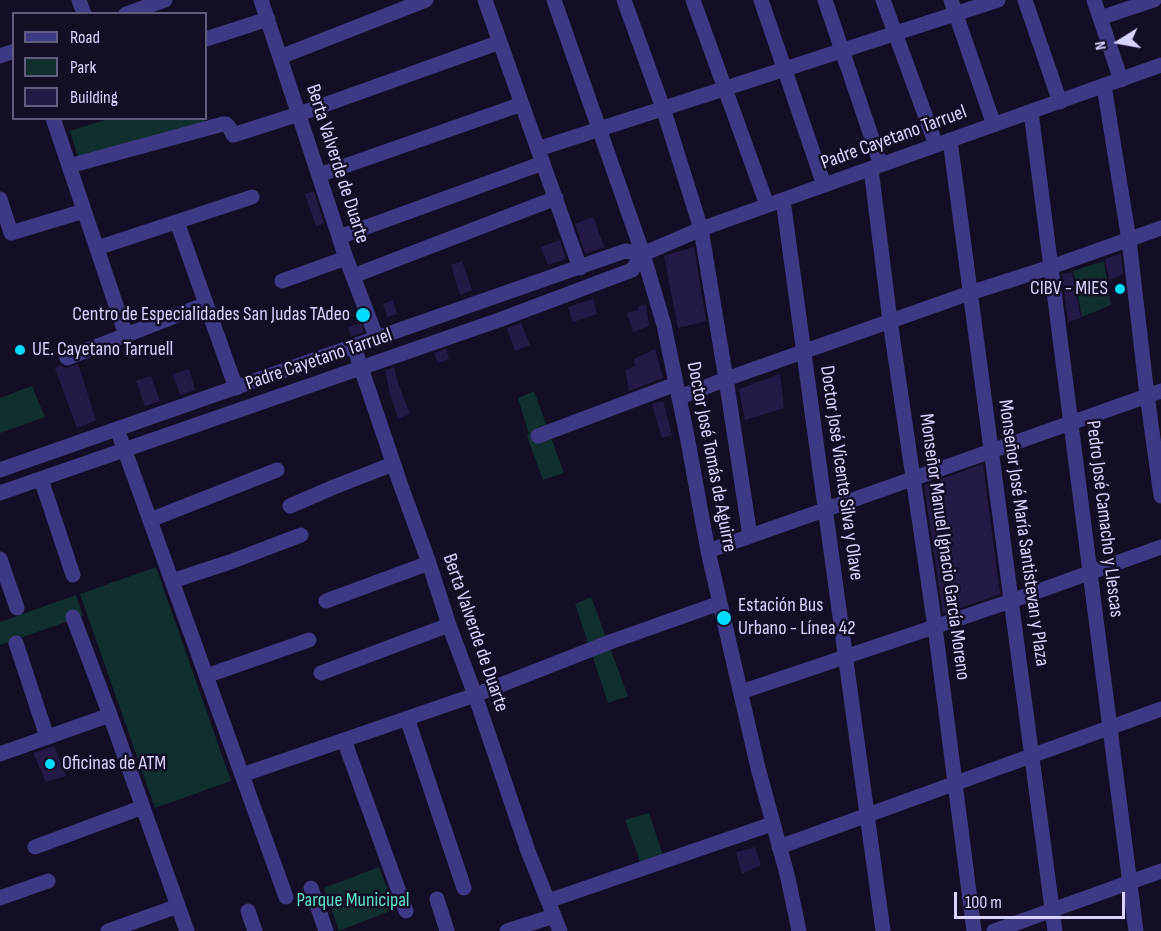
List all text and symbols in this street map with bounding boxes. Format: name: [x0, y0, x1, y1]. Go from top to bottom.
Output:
legend: [12, 12, 207, 120]
north arrow: [1089, 12, 1149, 72]
text: Road: [70, 27, 100, 48]
text: N: [1091, 40, 1111, 52]
text: Park: [70, 57, 96, 78]
street label: Berta Valverde de Duarte: [300, 82, 374, 246]
text: Building: [70, 87, 118, 108]
street label: Padre Cayetano Tarruel: [818, 101, 970, 175]
place label: CIBV - MIES: [1030, 277, 1108, 301]
marker: CIBV - MIES: [1113, 282, 1127, 296]
place label: Centro de Especialidades San Judas TAdeo: [72, 303, 350, 327]
marker: Centro de Especialidades San Judas TAdeo: [354, 306, 372, 324]
street label: Padre Cayetano Tarruel: [243, 324, 395, 396]
place label: UE. Cayetano Tarruell: [32, 338, 173, 362]
marker: UE. Cayetano Tarruell: [13, 343, 27, 357]
street label: Doctor José Tomás de Aguirre: [681, 360, 741, 554]
street label: Doctor José Vicente Silva y Olave: [814, 364, 868, 582]
street label: Monseñor José María Santistevan y Plaza: [992, 398, 1054, 668]
street label: Monseñor Manuel Ignacio García Moreno: [913, 412, 975, 682]
street label: Pedro José Camacho y Llescas: [1080, 419, 1128, 619]
street label: Berta Valverde de Duarte: [437, 551, 513, 715]
place label: Estación Bus Urbano - Línea 42: [738, 594, 855, 641]
marker: Estación Bus Urbano - Línea 42: [715, 609, 733, 627]
place label: Oficinas de ATM: [62, 752, 166, 776]
marker: Oficinas de ATM: [43, 757, 57, 771]
scale bar: [957, 880, 1128, 918]
park label: Parque Municipal: [296, 889, 410, 913]
text: 100 m: [965, 892, 1002, 913]

